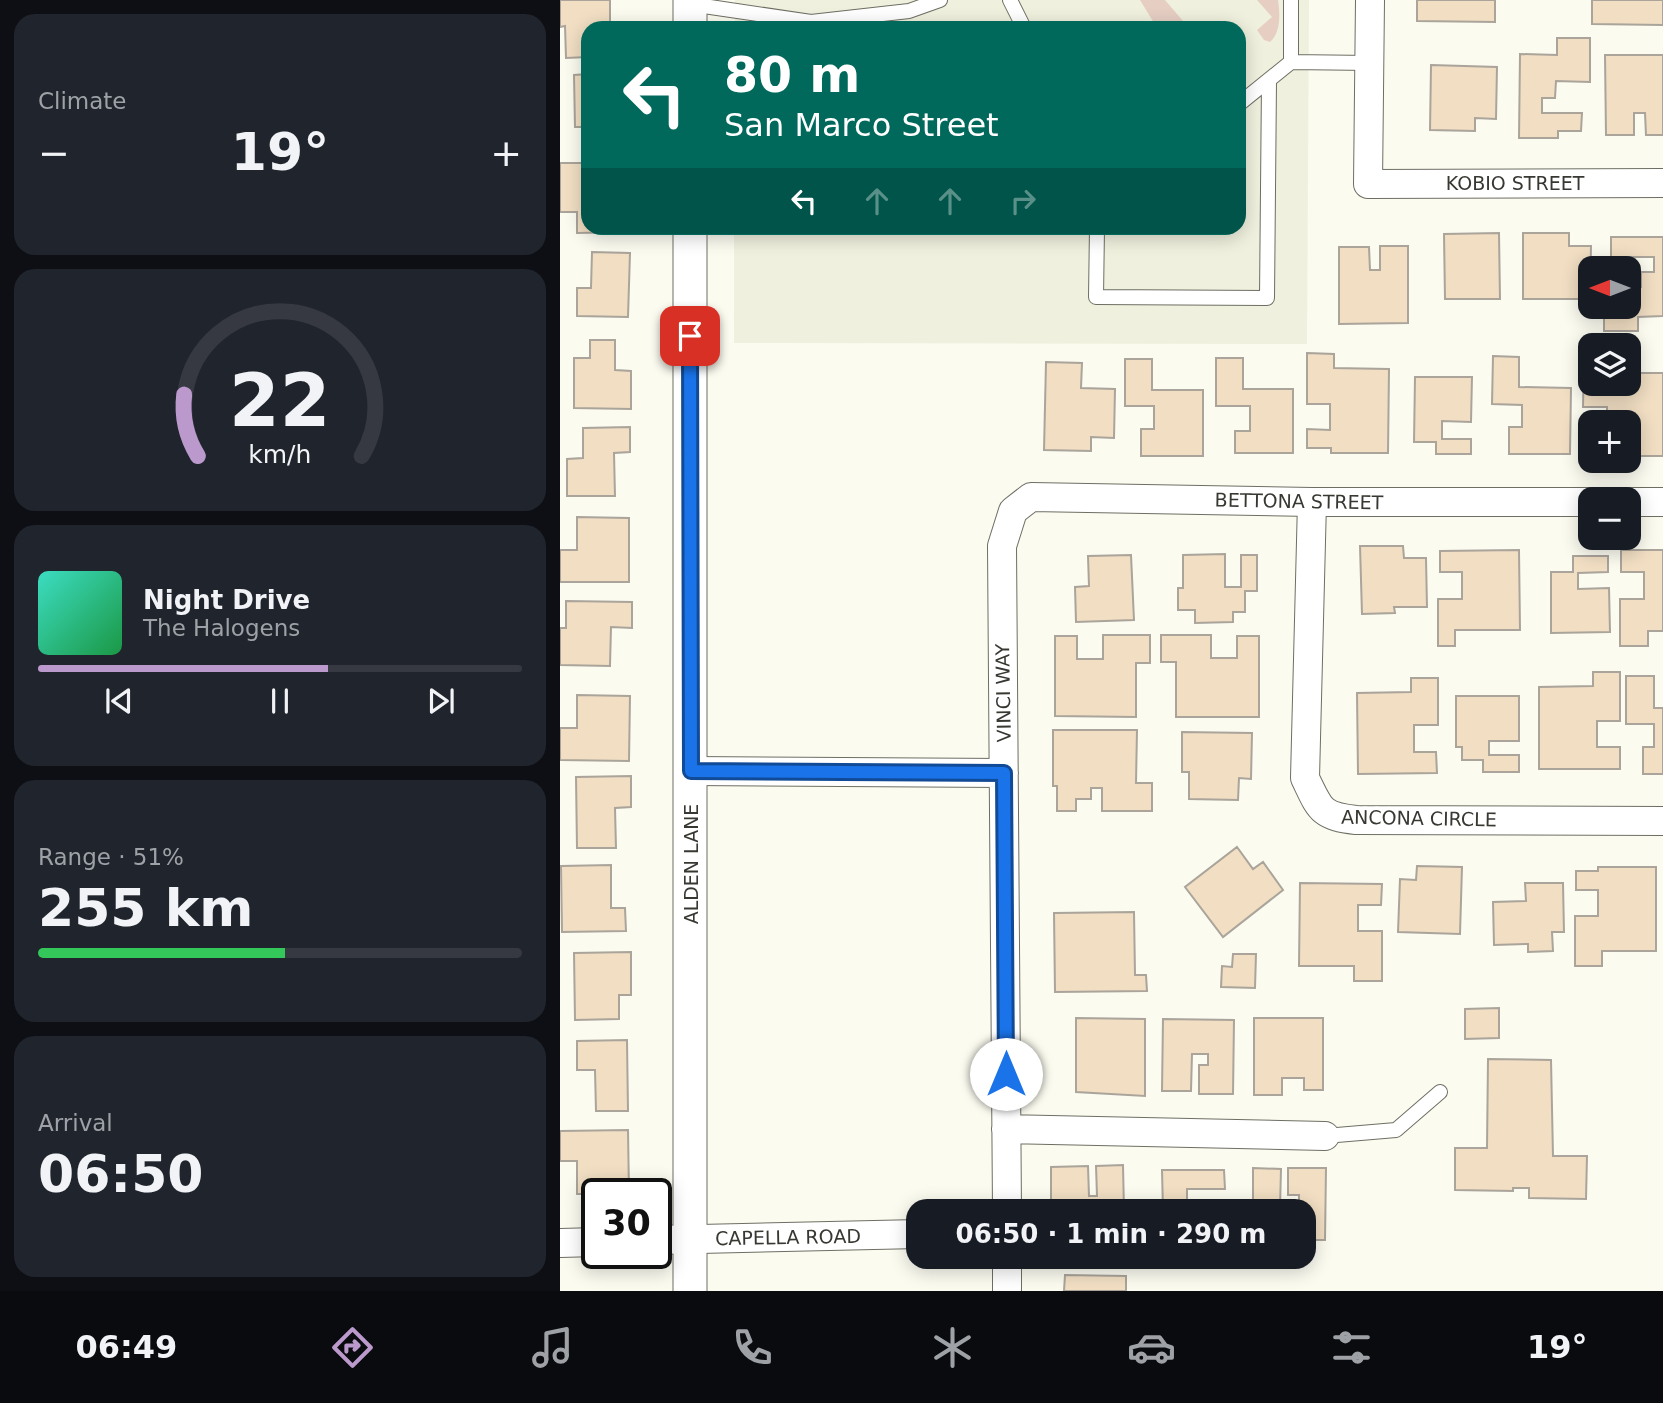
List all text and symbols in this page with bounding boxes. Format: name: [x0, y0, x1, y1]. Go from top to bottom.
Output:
text: 80 m: [724, 47, 860, 104]
icon: left: [609, 49, 700, 140]
text: Climate: [38, 88, 127, 114]
text: San Marco Street: [724, 106, 999, 144]
text: 19°: [231, 122, 329, 182]
text: −: [38, 131, 70, 175]
text: +: [490, 131, 522, 175]
street label: KOBIO STREET: [1446, 172, 1585, 194]
icon: left: [785, 182, 823, 220]
icon: ahead: [858, 182, 896, 220]
icon: ahead: [931, 182, 969, 220]
icon: right: [1004, 182, 1042, 220]
north arrow: [1578, 256, 1642, 318]
map controls: [1578, 256, 1641, 550]
pin: [660, 306, 720, 366]
icon: arrive: [671, 317, 709, 355]
button: layers: [1578, 333, 1641, 396]
text: 22: [229, 359, 331, 444]
button: +: [1578, 410, 1641, 473]
text: km/h: [248, 440, 312, 469]
button: −: [1578, 487, 1641, 550]
street label: BETTONA STREET: [1215, 489, 1384, 513]
text: Night Drive: [143, 585, 310, 615]
text: The Halogens: [143, 615, 300, 641]
street label: VINCI WAY: [991, 643, 1015, 742]
icon: previous: [100, 682, 138, 720]
icon: pause: [261, 682, 299, 720]
icon: next: [422, 682, 460, 720]
street label: ALDEN LANE: [680, 804, 702, 924]
street label: ANCONA CIRCLE: [1341, 806, 1497, 830]
text: Range · 51%: [38, 844, 184, 870]
text: 255 km: [38, 878, 253, 938]
position arrow: [969, 1037, 1043, 1111]
text: Arrival: [38, 1110, 113, 1136]
text: 06:50: [38, 1144, 204, 1204]
speed limit sign: 30: [581, 1178, 672, 1269]
text: 06:50 · 1 min · 290 m: [956, 1219, 1266, 1249]
street label: CAPELLA ROAD: [715, 1225, 861, 1249]
icon: directions: [328, 1323, 377, 1372]
icon: music: [528, 1323, 577, 1372]
icon: phone: [728, 1323, 777, 1372]
icon: climate: [928, 1323, 977, 1372]
icon: car: [1127, 1323, 1176, 1372]
icon: filters: [1327, 1323, 1376, 1372]
text: 06:49: [75, 1328, 177, 1366]
text: 19°: [1527, 1328, 1587, 1366]

